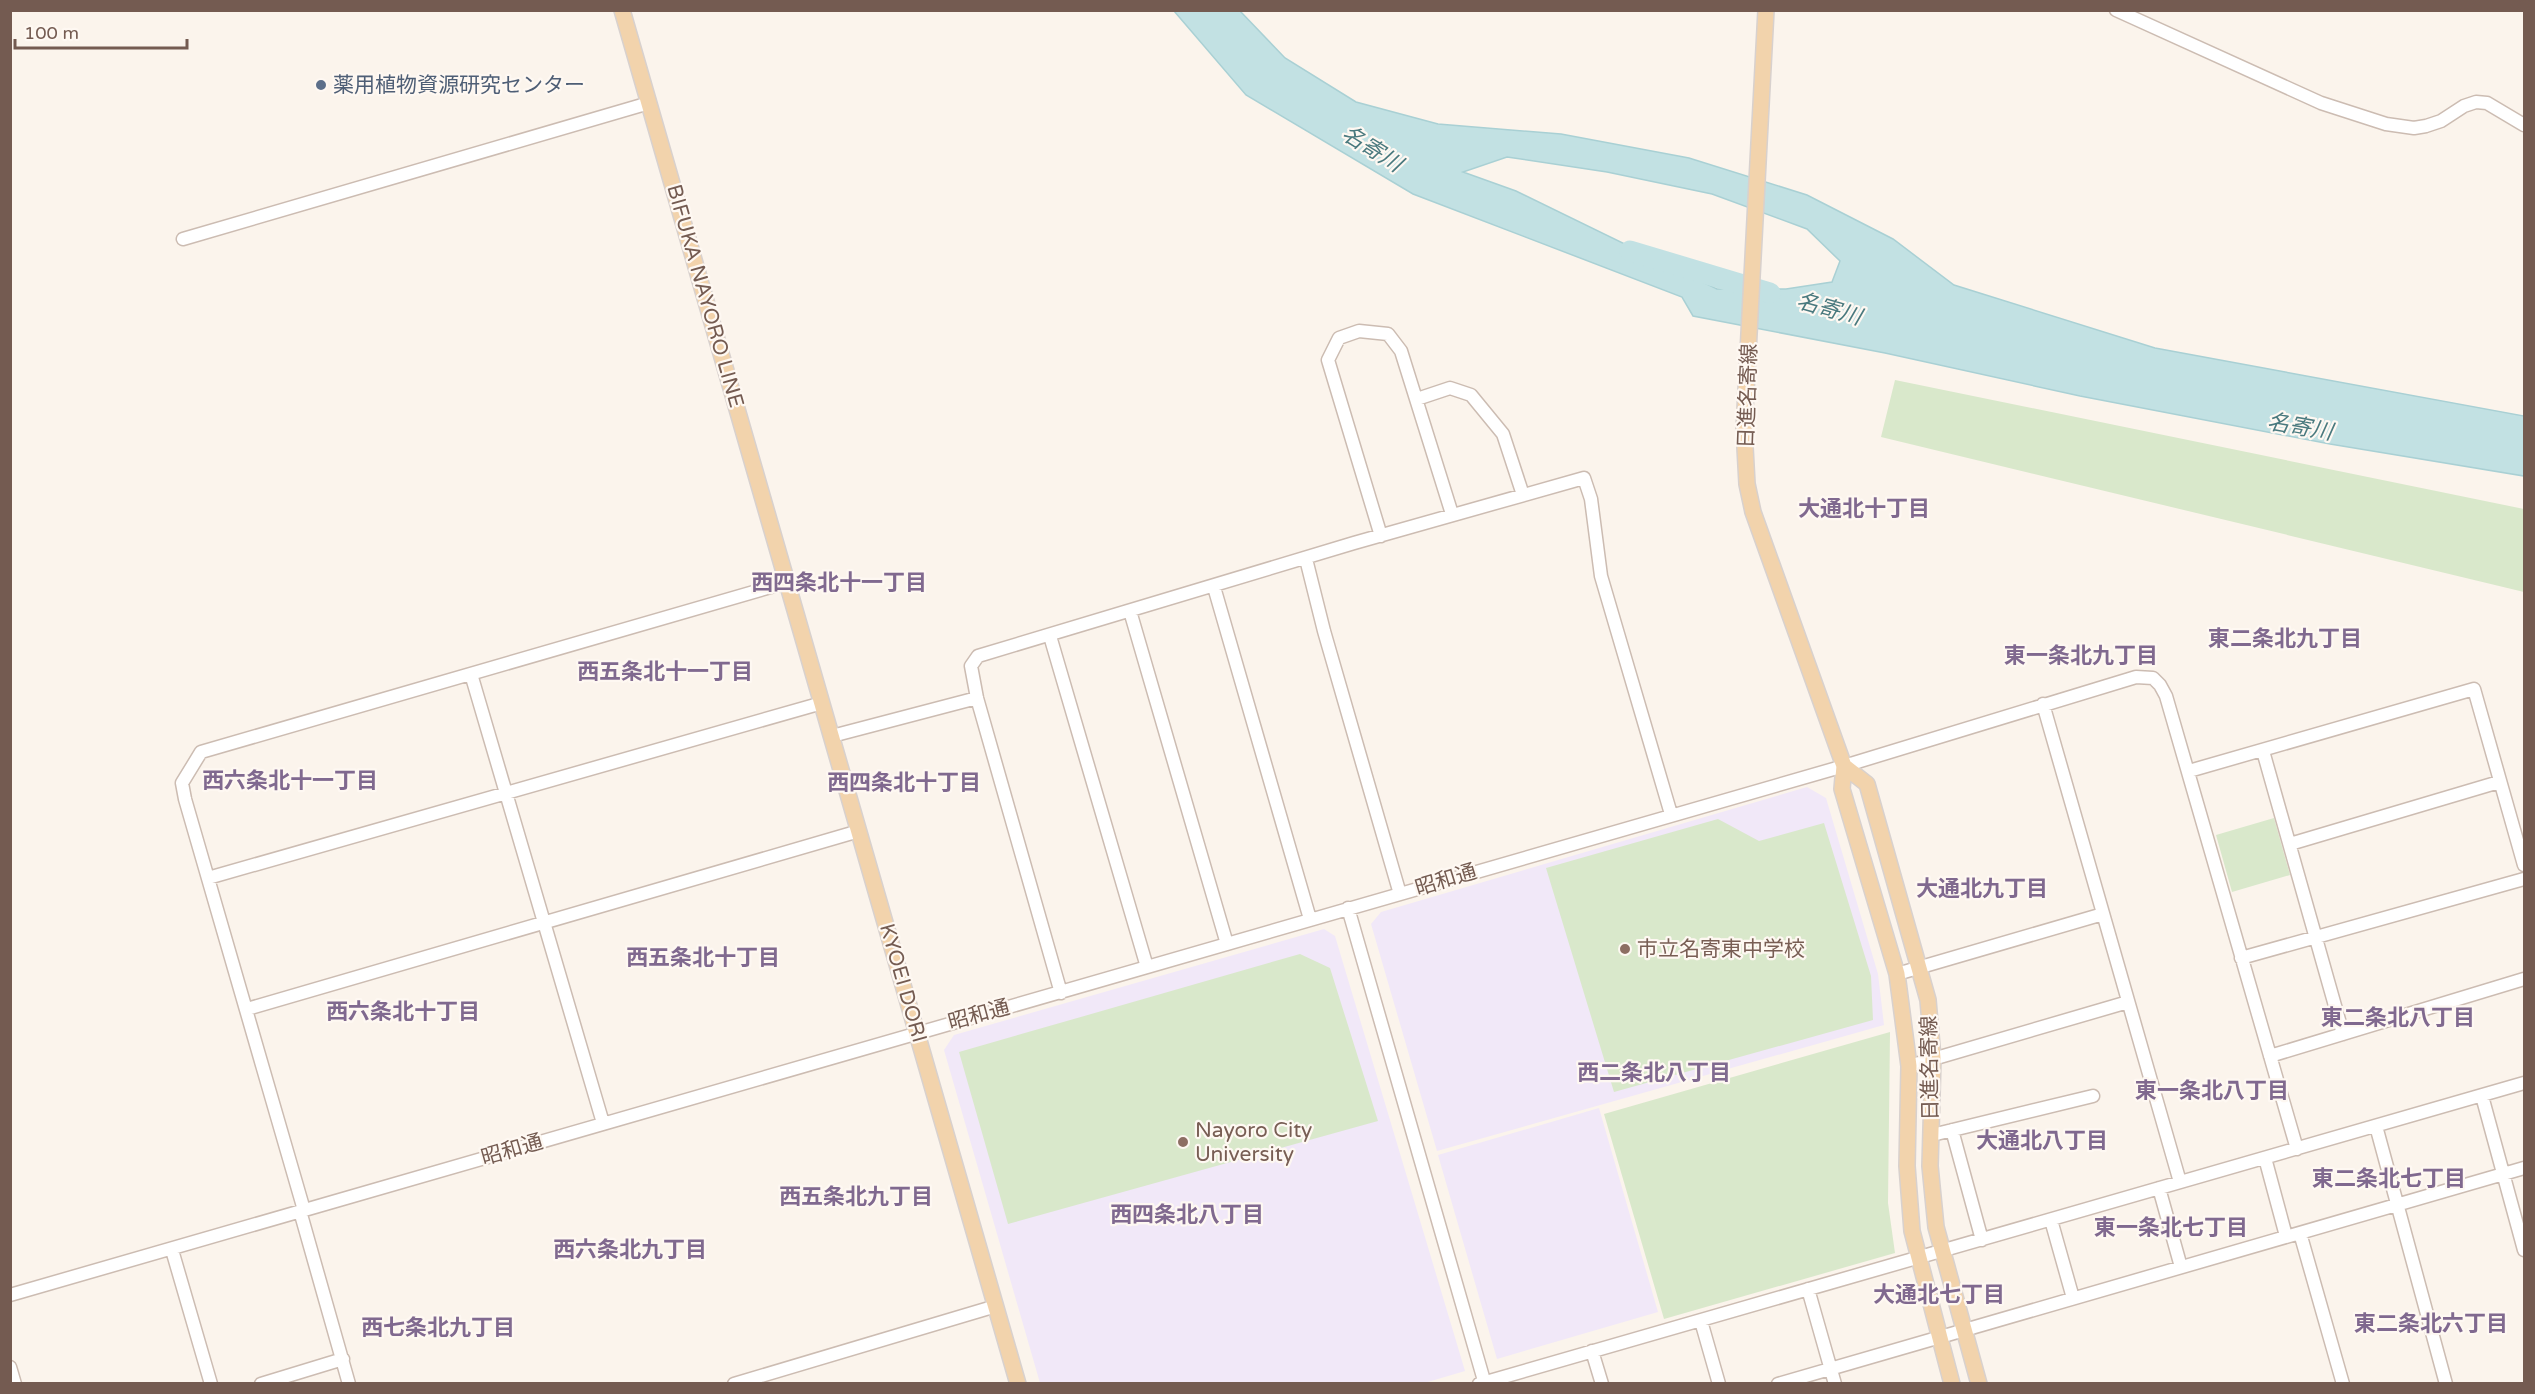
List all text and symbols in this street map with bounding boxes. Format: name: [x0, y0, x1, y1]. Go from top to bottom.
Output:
scale bar: [15, 12, 188, 50]
text: 100 m: [24, 22, 79, 44]
place label: 薬用植物資源研究センター: [333, 73, 585, 98]
marker: 薬用植物資源研究センター: [314, 78, 328, 92]
water label: 名寄川: [1337, 120, 1409, 179]
street label: BIFUKA NAYORO LINE: [661, 182, 749, 410]
water label: 名寄川: [1794, 287, 1866, 331]
street label: 日進名寄線: [1734, 343, 1762, 449]
water label: 名寄川: [2265, 408, 2337, 446]
district label: 大通北十丁目: [1798, 496, 1930, 522]
district label: 西四条北十一丁目: [751, 570, 927, 596]
district label: 東二条北九丁目: [2208, 626, 2362, 652]
district label: 東一条北九丁目: [2004, 643, 2158, 669]
district label: 西五条北十一丁目: [577, 659, 753, 685]
district label: 西六条北十一丁目: [202, 768, 378, 794]
district label: 西四条北十丁目: [827, 770, 981, 796]
street label: 昭和通: [1412, 859, 1480, 901]
district label: 大通北九丁目: [1916, 876, 2048, 902]
street label: KYOEI DORI: [874, 921, 932, 1045]
place label: 市立名寄東中学校: [1637, 937, 1805, 962]
marker: 市立名寄東中学校: [1618, 942, 1632, 956]
district label: 西五条北十丁目: [626, 945, 780, 971]
street label: 昭和通: [945, 995, 1013, 1035]
district label: 西六条北十丁目: [326, 999, 480, 1025]
district label: 東二条北八丁目: [2321, 1005, 2475, 1031]
street label: 日進名寄線: [1917, 1015, 1943, 1121]
district label: 西二条北八丁目: [1577, 1060, 1731, 1086]
district label: 東一条北八丁目: [2135, 1078, 2289, 1104]
place label: Nayoro City University: [1195, 1118, 1312, 1167]
district label: 大通北八丁目: [1976, 1128, 2108, 1154]
street label: 昭和通: [478, 1129, 546, 1171]
marker: Nayoro City University: [1176, 1135, 1190, 1149]
district label: 東二条北七丁目: [2312, 1166, 2466, 1192]
district label: 西五条北九丁目: [779, 1184, 933, 1210]
district label: 西四条北八丁目: [1110, 1202, 1264, 1228]
district label: 東一条北七丁目: [2094, 1215, 2248, 1241]
district label: 西六条北九丁目: [553, 1237, 707, 1263]
district label: 大通北七丁目: [1873, 1282, 2005, 1308]
district label: 東二条北六丁目: [2354, 1311, 2508, 1337]
district label: 西七条北九丁目: [361, 1315, 515, 1341]

